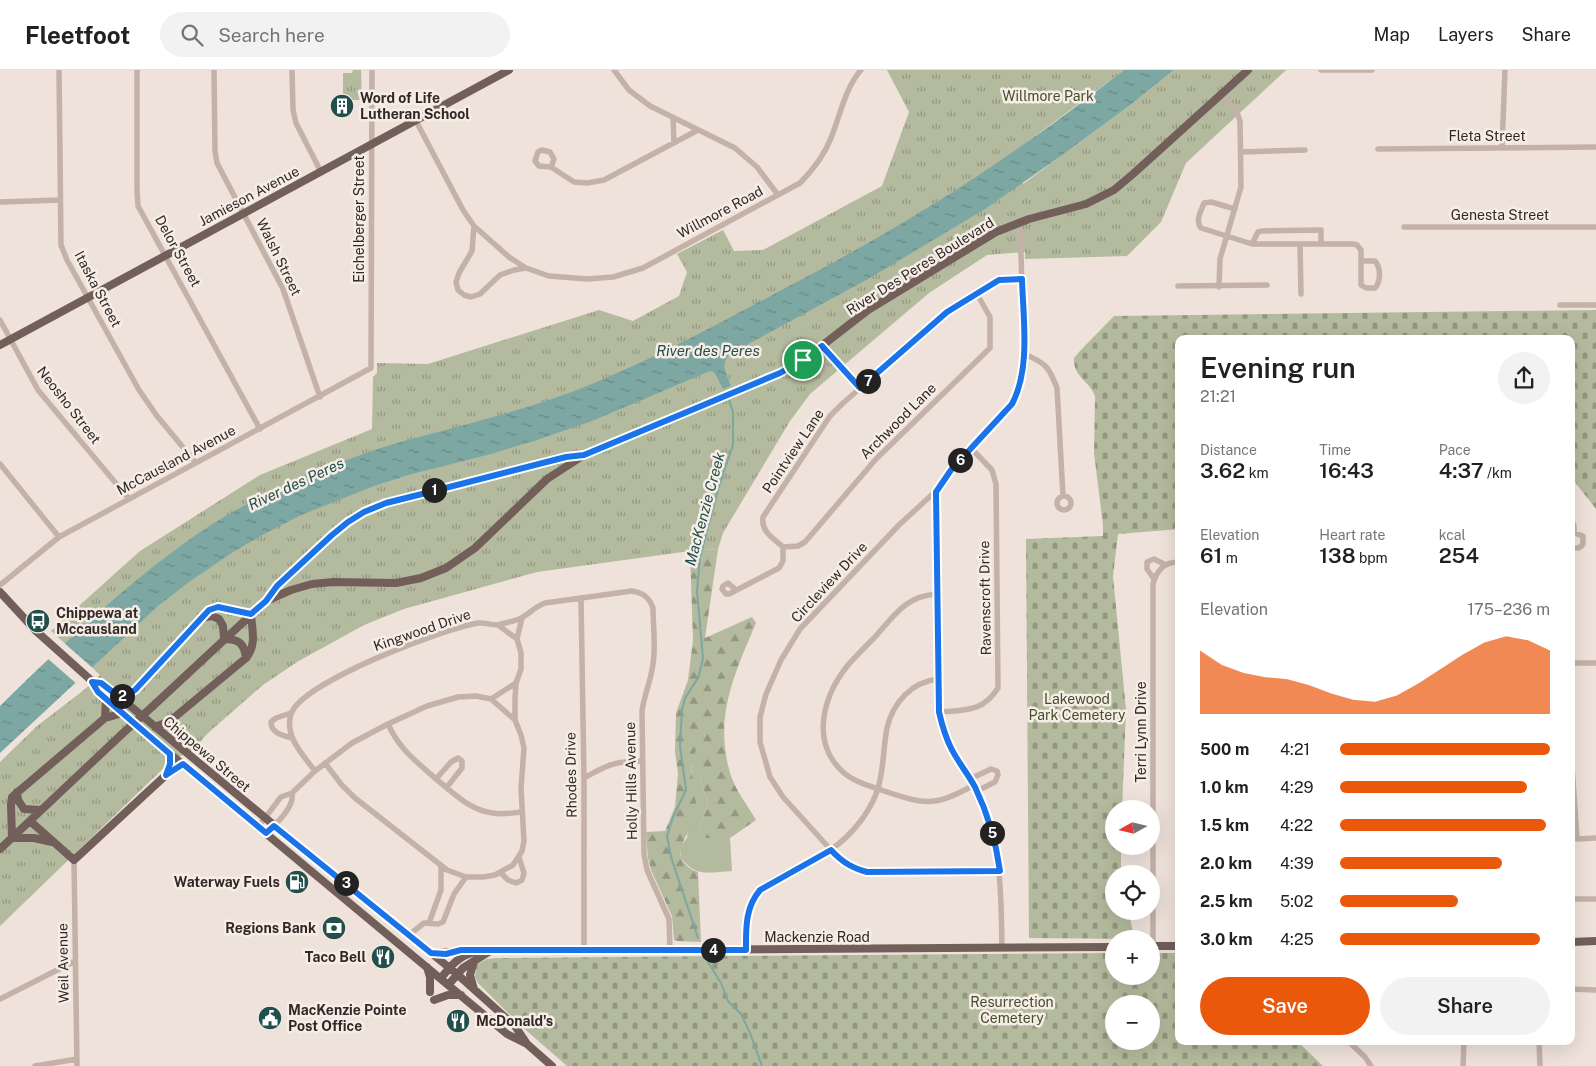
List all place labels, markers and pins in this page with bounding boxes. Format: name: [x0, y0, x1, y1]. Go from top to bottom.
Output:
place label: Word of Life Lutheran School: [360, 90, 470, 122]
building icon: Word of Life Lutheran School: [329, 93, 355, 119]
pin: [782, 339, 824, 381]
pin: 7: [856, 368, 880, 394]
pin: 6: [948, 448, 972, 472]
pin: 1: [422, 478, 446, 502]
place label: Chippewa at Mccausland: [56, 605, 139, 637]
bus stop icon: Chippewa at Mccausland: [25, 608, 51, 634]
pin: 2: [110, 684, 134, 708]
pin: 5: [980, 820, 1004, 846]
fuel station icon: Waterway Fuels: [284, 869, 310, 895]
pin: 3: [334, 870, 358, 896]
place label: Waterway Fuels: [174, 874, 280, 890]
bank icon: Regions Bank: [321, 915, 347, 941]
place label: Regions Bank: [225, 920, 316, 936]
pin: 4: [700, 938, 726, 962]
restaurant icon: Taco Bell: [370, 944, 396, 970]
place label: Taco Bell: [305, 949, 366, 965]
place label: MacKenzie Pointe Post Office: [288, 1002, 406, 1034]
public building icon: MacKenzie Pointe Post Office: [257, 1005, 283, 1031]
restaurant icon: McDonald's: [445, 1008, 471, 1034]
place label: McDonald's: [476, 1013, 553, 1029]

